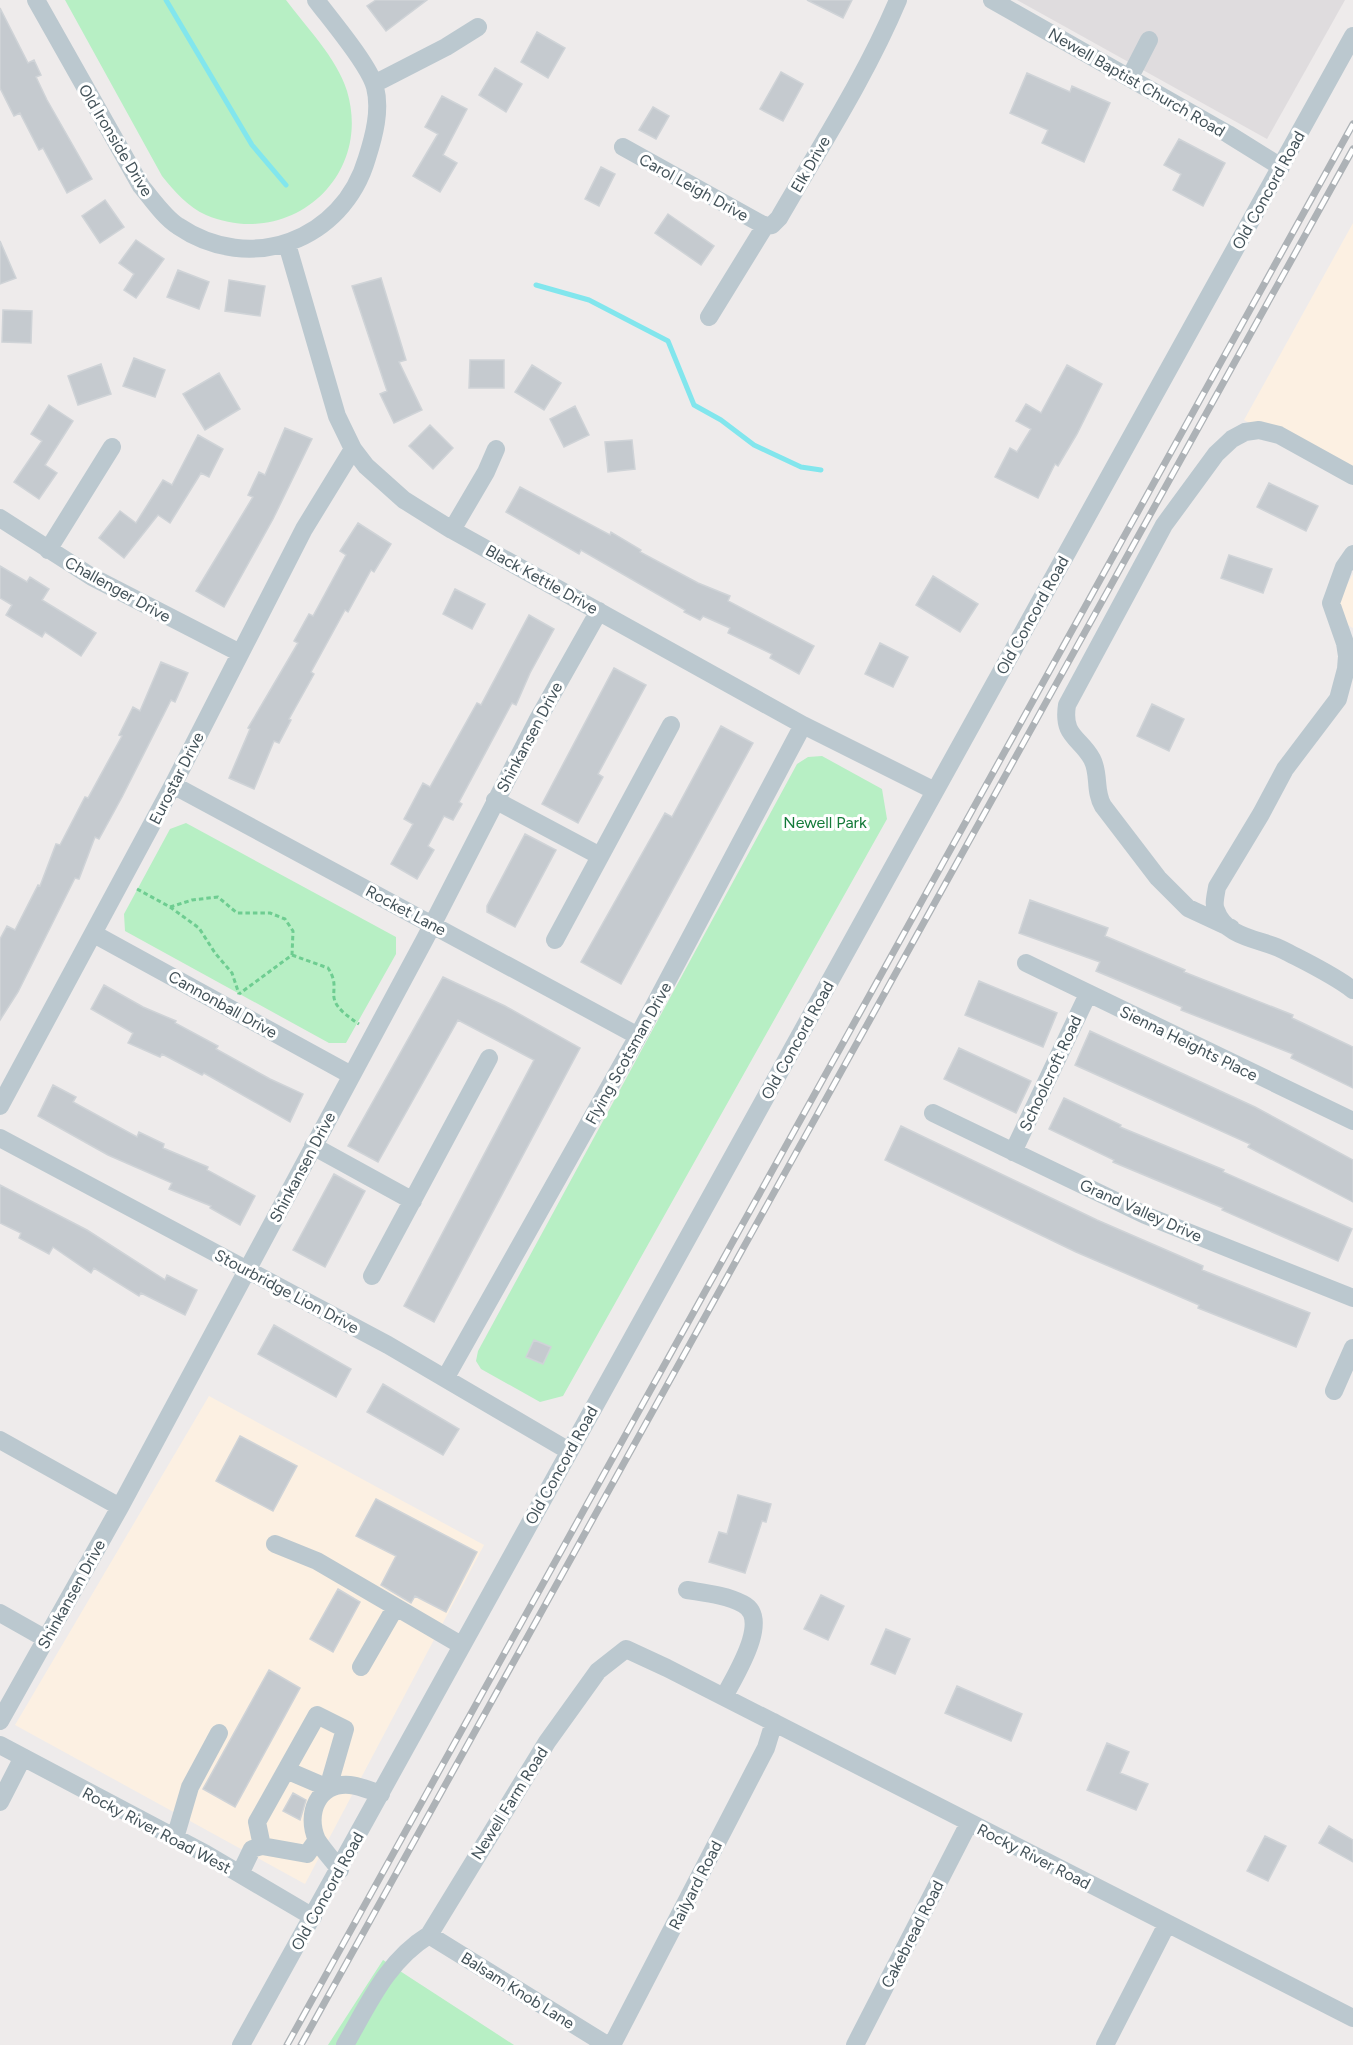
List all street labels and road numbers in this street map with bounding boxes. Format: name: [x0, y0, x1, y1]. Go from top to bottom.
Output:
street label: Newell Baptist Church Road: [1045, 24, 1228, 141]
street label: Old Ironside Drive: [75, 81, 157, 200]
street label: Old Concord Road: [1228, 128, 1309, 253]
street label: Elk Drive: [787, 133, 834, 196]
street label: Carol Leigh Drive: [636, 150, 752, 225]
street label: Black Kettle Drive: [482, 541, 601, 618]
street label: Challenger Drive: [62, 553, 174, 626]
street label: Old Concord Road: [992, 553, 1073, 678]
street label: Shinkansen Drive: [492, 679, 567, 796]
street label: Eurostar Drive: [145, 729, 208, 828]
street label: Rocket Lane: [362, 881, 449, 940]
street label: Cannonball Drive: [165, 967, 281, 1042]
street label: Old Concord Road: [757, 978, 838, 1103]
street label: Flying Scotsman Drive: [581, 979, 676, 1128]
street label: Sienna Heights Place: [1117, 1002, 1261, 1085]
street label: Schoolcroft Road: [1015, 1012, 1086, 1134]
street label: Shinkansen Drive: [265, 1109, 340, 1226]
street label: Grand Valley Drive: [1077, 1175, 1205, 1246]
street label: Stourbridge Lion Drive: [211, 1245, 362, 1338]
street label: Old Concord Road: [521, 1403, 602, 1528]
street label: Shinkansen Drive: [34, 1536, 109, 1652]
street label: Newell Farm Road: [467, 1743, 552, 1863]
street label: Rocky River Road West: [79, 1783, 234, 1878]
street label: Rocky River Road: [974, 1820, 1094, 1893]
street label: Old Concord Road: [287, 1829, 368, 1954]
street label: Railyard Road: [665, 1838, 726, 1933]
street label: Cakebread Road: [877, 1877, 948, 1991]
street label: Balsam Knob Lane: [458, 1948, 578, 2033]

